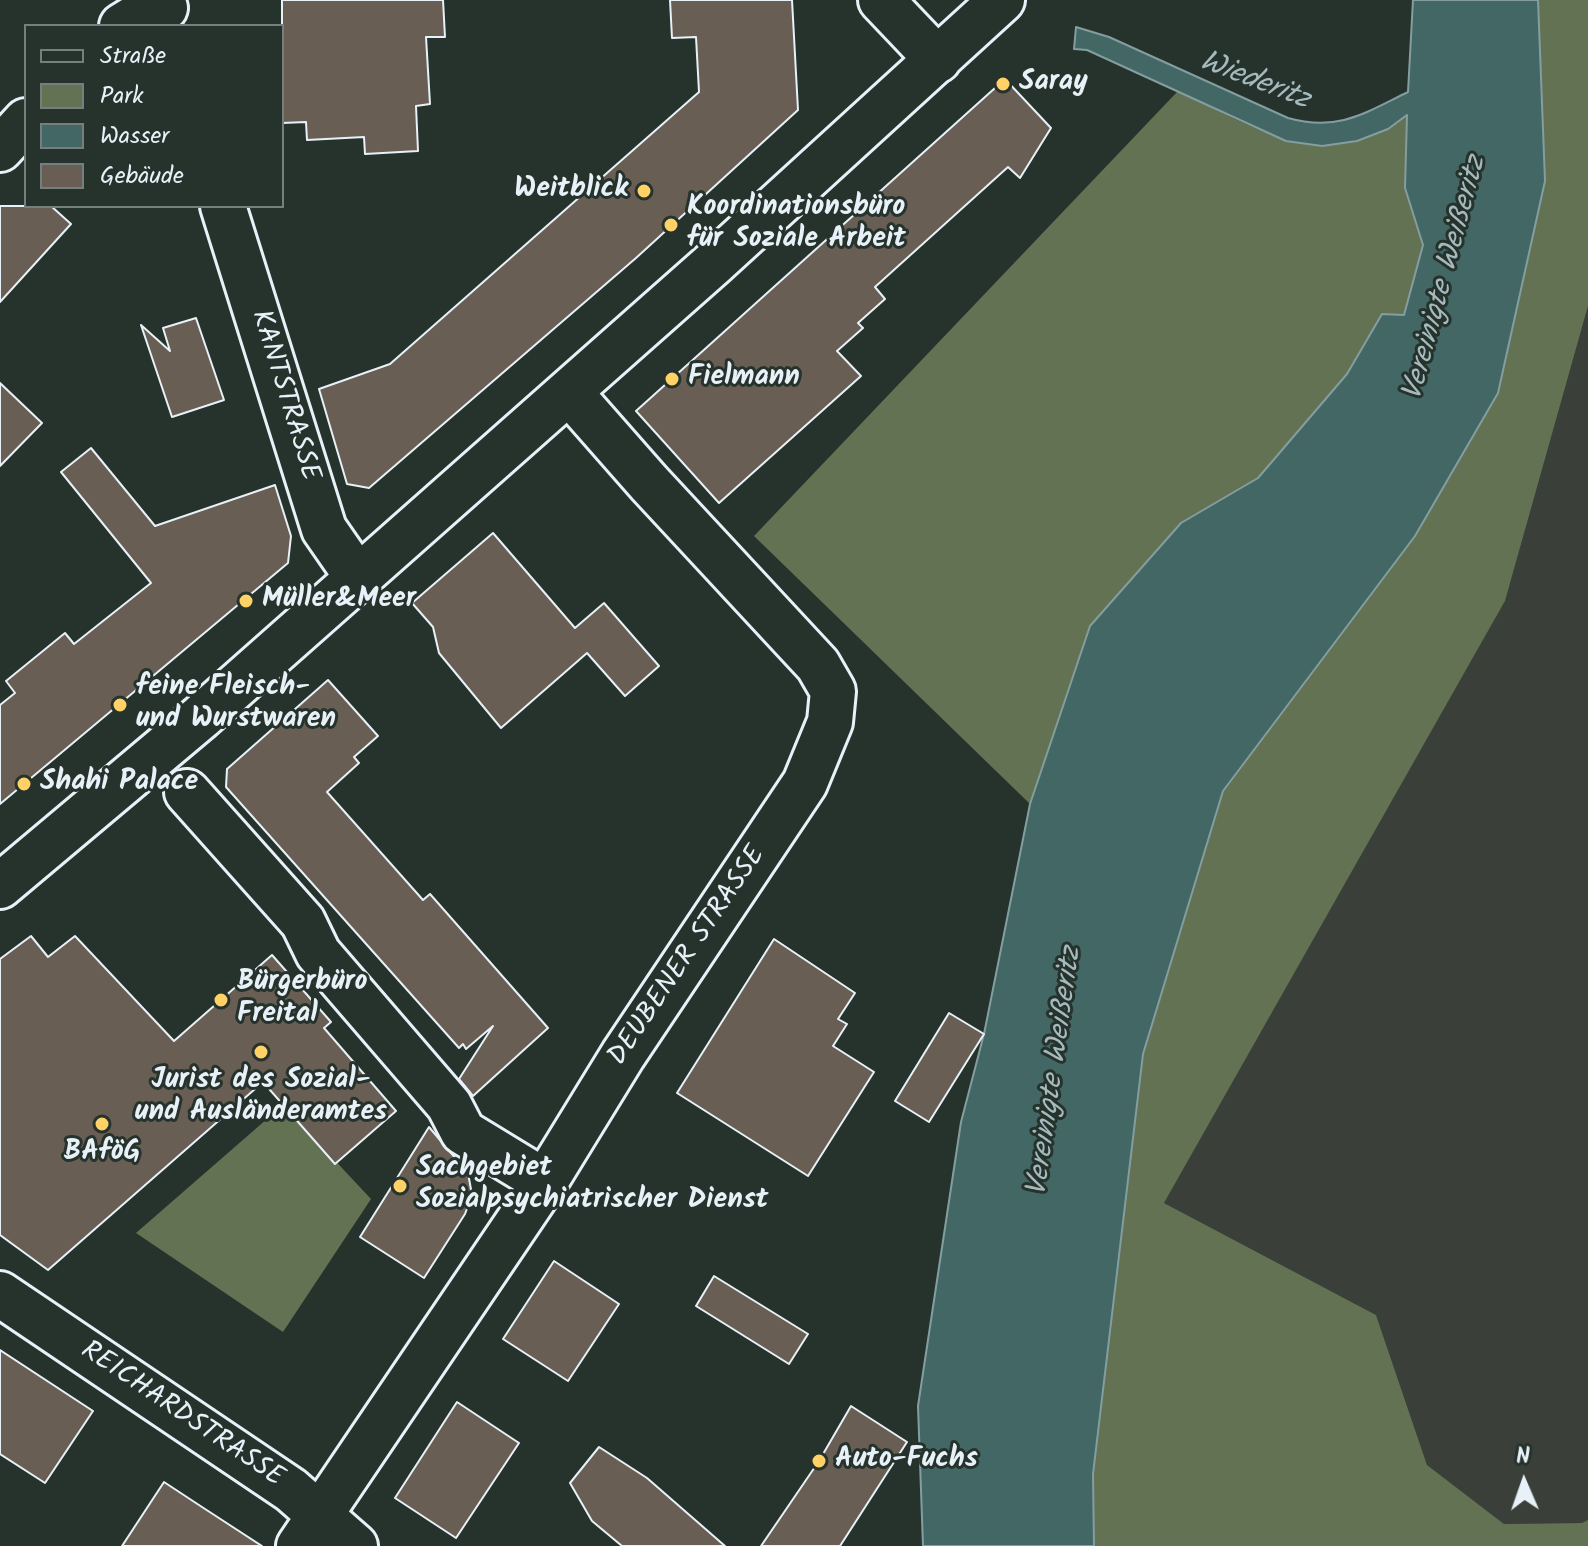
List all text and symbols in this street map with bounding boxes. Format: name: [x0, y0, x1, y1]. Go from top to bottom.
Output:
legend: [24, 24, 284, 208]
text: Straße: [100, 37, 166, 76]
water label: Wiederitz: [1194, 46, 1314, 120]
place label: Saray: [1019, 67, 1088, 101]
marker: Saray: [994, 75, 1012, 93]
text: Park: [100, 77, 144, 116]
text: Wasser: [100, 117, 169, 156]
water label: Vereinigte Weißeritz: [1397, 153, 1497, 405]
text: Gebäude: [100, 157, 184, 196]
place label: Weitblick: [514, 174, 628, 208]
marker: Weitblick: [635, 182, 653, 200]
place label: Koordinationsbüro für Soziale Arbeit: [687, 192, 906, 258]
marker: Koordinationsbüro für Soziale Arbeit: [662, 216, 680, 234]
street label: KANTSTRASSE: [241, 307, 325, 485]
place label: Fielmann: [688, 362, 800, 396]
marker: Fielmann: [663, 370, 681, 388]
place label: Müller&Meer: [262, 584, 416, 618]
marker: Müller&Meer: [237, 592, 255, 610]
place label: feine Fleisch- und Wurstwaren: [136, 672, 336, 738]
marker: feine Fleisch- und Wurstwaren: [111, 696, 129, 714]
place label: Shahi Palace: [40, 767, 198, 801]
marker: Shahi Palace: [15, 775, 33, 793]
street label: DEUBENER STRASSE: [603, 841, 775, 1073]
water label: Vereinigte Weißeritz: [1022, 945, 1092, 1199]
place label: Bürgerbüro Freital: [237, 967, 367, 1033]
marker: Bürgerbüro Freital: [212, 991, 230, 1009]
marker: Jurist des Sozial- und Ausländeramtes: [252, 1043, 270, 1061]
place label: Jurist des Sozial- und Ausländeramtes: [135, 1065, 387, 1131]
marker: BAföG: [93, 1115, 111, 1133]
place label: BAföG: [64, 1137, 140, 1171]
place label: Sachgebiet Sozialpsychiatrischer Dienst: [416, 1153, 768, 1219]
marker: Sachgebiet Sozialpsychiatrischer Dienst: [391, 1177, 409, 1195]
street label: REICHARDSTRASSE: [73, 1336, 289, 1496]
text: N: [1516, 1440, 1531, 1475]
north arrow: [1484, 1442, 1564, 1522]
place label: Auto-Fuchs: [835, 1444, 978, 1478]
marker: Auto-Fuchs: [810, 1452, 828, 1470]

